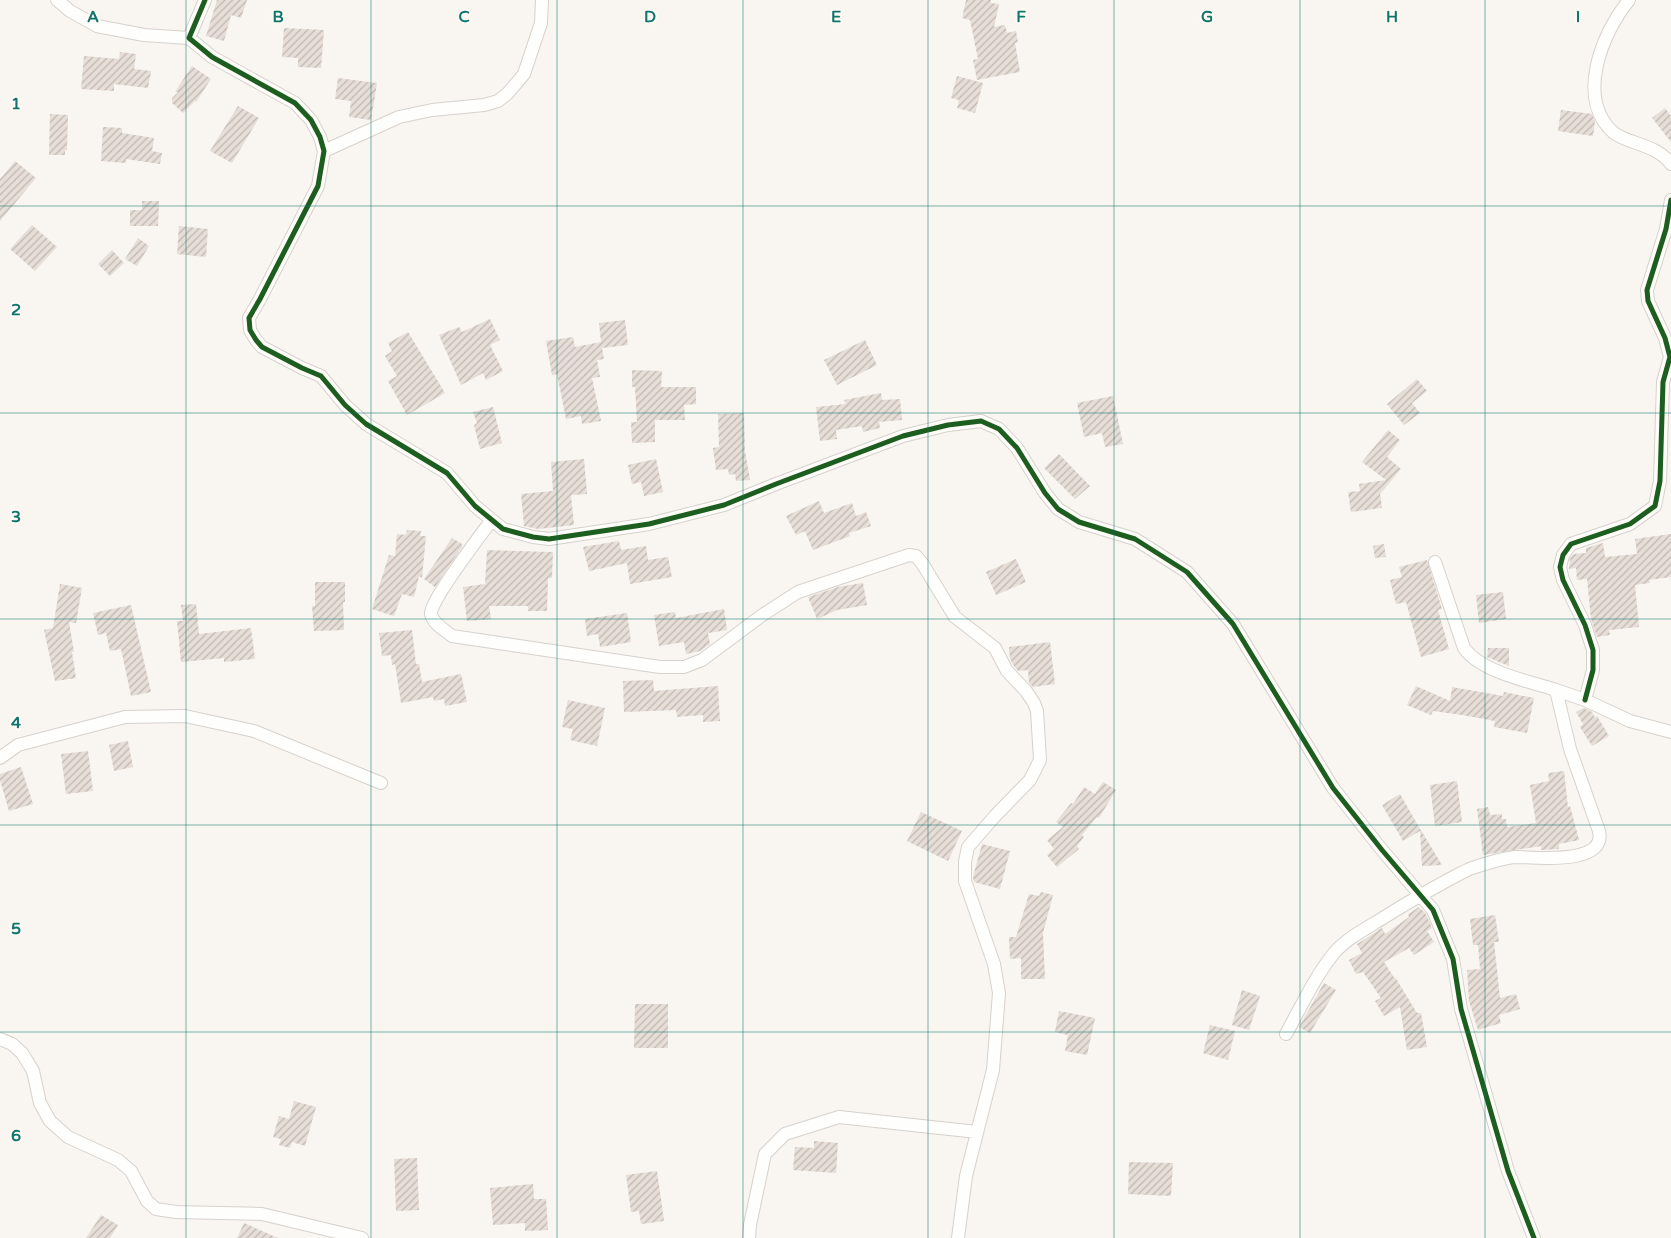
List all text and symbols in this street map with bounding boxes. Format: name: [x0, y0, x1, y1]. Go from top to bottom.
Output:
text: A: [87, 7, 99, 27]
text: B: [272, 7, 284, 27]
text: C: [458, 7, 470, 27]
text: D: [644, 7, 656, 27]
text: E: [831, 7, 841, 27]
text: F: [1016, 7, 1026, 27]
text: G: [1201, 7, 1213, 27]
text: H: [1386, 7, 1398, 27]
text: I: [1576, 7, 1580, 27]
text: 1: [11, 94, 21, 114]
text: 2: [11, 300, 21, 320]
text: 3: [11, 507, 21, 527]
text: 4: [11, 713, 21, 733]
text: 5: [11, 919, 21, 939]
text: 6: [11, 1126, 21, 1146]

